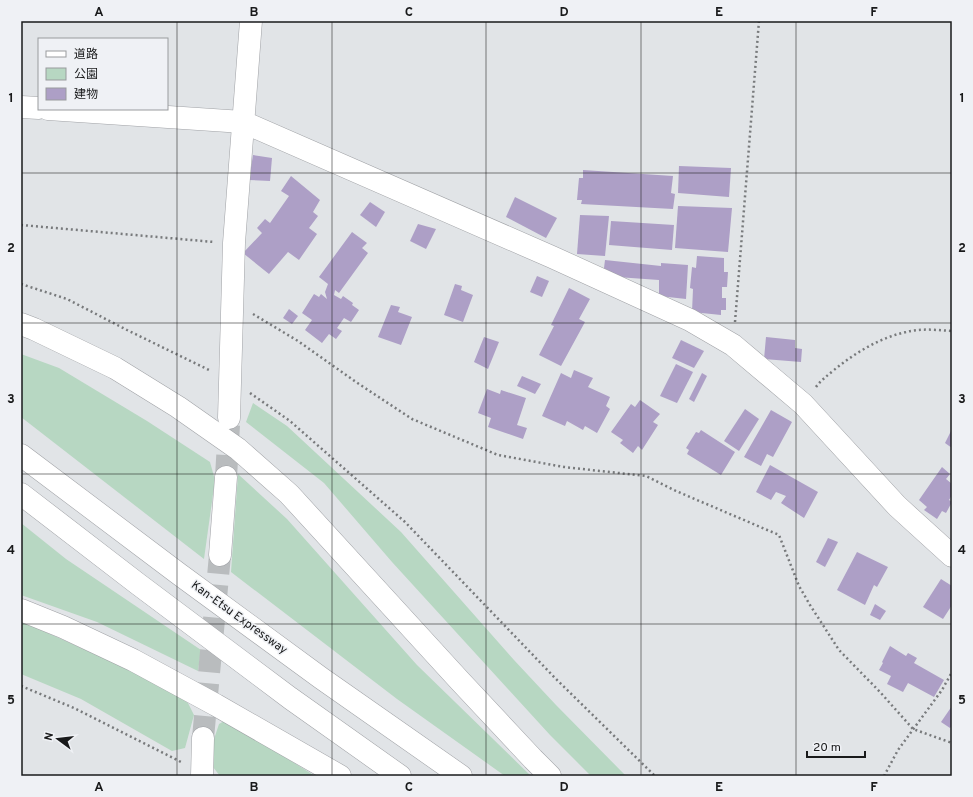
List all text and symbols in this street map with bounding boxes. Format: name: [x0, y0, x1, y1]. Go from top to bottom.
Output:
text: A: [94, 5, 104, 21]
text: B: [250, 5, 259, 21]
text: C: [405, 5, 413, 21]
text: D: [559, 5, 569, 21]
text: E: [715, 5, 723, 21]
text: F: [870, 5, 878, 21]
legend: [38, 38, 168, 110]
text: 道路: [74, 47, 98, 63]
text: 公園: [74, 67, 98, 83]
text: 建物: [74, 87, 98, 103]
text: 1: [8, 91, 14, 107]
text: 1: [959, 91, 965, 107]
text: 2: [7, 241, 15, 257]
text: 2: [958, 241, 966, 257]
text: 3: [7, 392, 15, 408]
text: 3: [958, 392, 966, 408]
text: 4: [7, 543, 15, 559]
text: 4: [958, 543, 966, 559]
street label: Kan-Etsu Expressway: [188, 578, 290, 658]
text: 5: [7, 693, 15, 709]
text: 5: [958, 693, 966, 709]
north arrow: [38, 719, 78, 759]
text: N: [42, 731, 57, 742]
scale bar: [807, 733, 865, 759]
text: 20 m: [813, 740, 841, 756]
text: A: [94, 780, 104, 796]
text: B: [250, 780, 259, 796]
text: C: [405, 780, 413, 796]
text: D: [559, 780, 569, 796]
text: E: [715, 780, 723, 796]
text: F: [870, 780, 878, 796]

